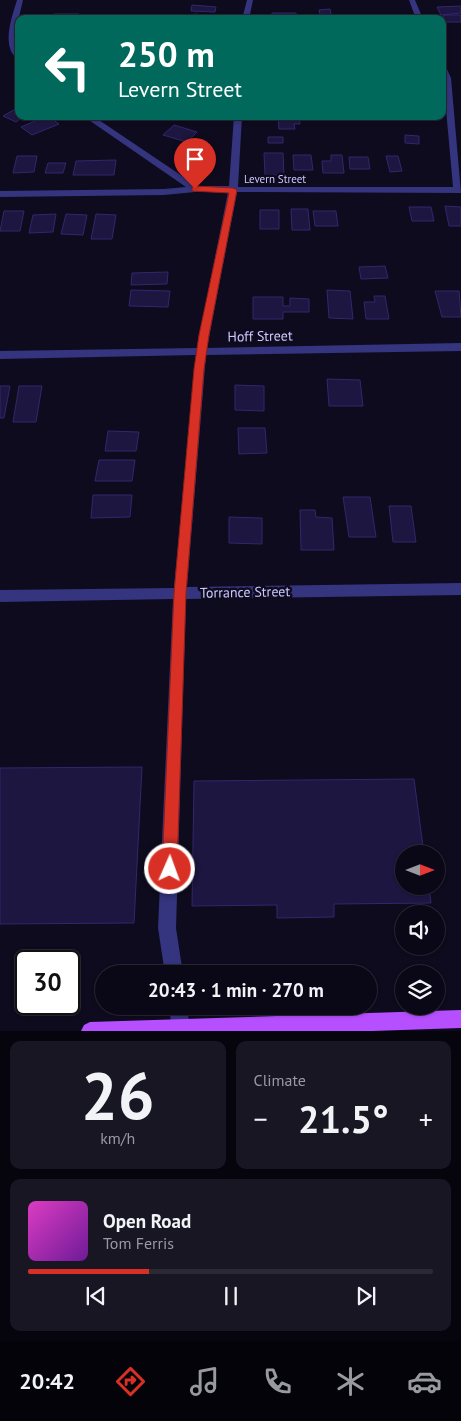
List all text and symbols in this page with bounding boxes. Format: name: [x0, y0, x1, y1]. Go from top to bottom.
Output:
text: 250 m: [118, 31, 215, 77]
icon: left: [35, 35, 100, 100]
text: Levern Street: [118, 75, 242, 103]
pin: [174, 138, 216, 189]
icon: arrive: [181, 145, 209, 173]
street label: Levern Street: [244, 172, 306, 186]
street label: Hoff Street: [227, 326, 293, 346]
street label: Torrance Street: [200, 582, 291, 602]
position arrow: [143, 842, 195, 894]
north arrow: [395, 845, 445, 895]
map controls: [395, 845, 445, 1015]
button: sound: [395, 905, 445, 955]
speed limit sign: 30: [15, 950, 80, 1015]
button: layers: [395, 965, 445, 1015]
text: 20:43 · 1 min · 270 m: [148, 978, 324, 1002]
text: 26: [81, 1053, 155, 1137]
text: Climate: [254, 1070, 306, 1090]
text: 21.5°: [298, 1094, 389, 1143]
text: −: [254, 1100, 268, 1137]
text: +: [419, 1100, 433, 1137]
text: km/h: [100, 1128, 135, 1148]
text: Open Road: [103, 1209, 191, 1233]
text: Tom Ferris: [103, 1233, 174, 1253]
icon: previous: [82, 1282, 110, 1310]
icon: pause: [217, 1282, 245, 1310]
icon: next: [352, 1282, 380, 1310]
icon: directions: [113, 1364, 148, 1399]
icon: music: [187, 1364, 222, 1399]
icon: phone: [260, 1364, 295, 1399]
icon: climate: [333, 1364, 368, 1399]
icon: car: [407, 1364, 442, 1399]
text: 20:42: [19, 1367, 75, 1395]

